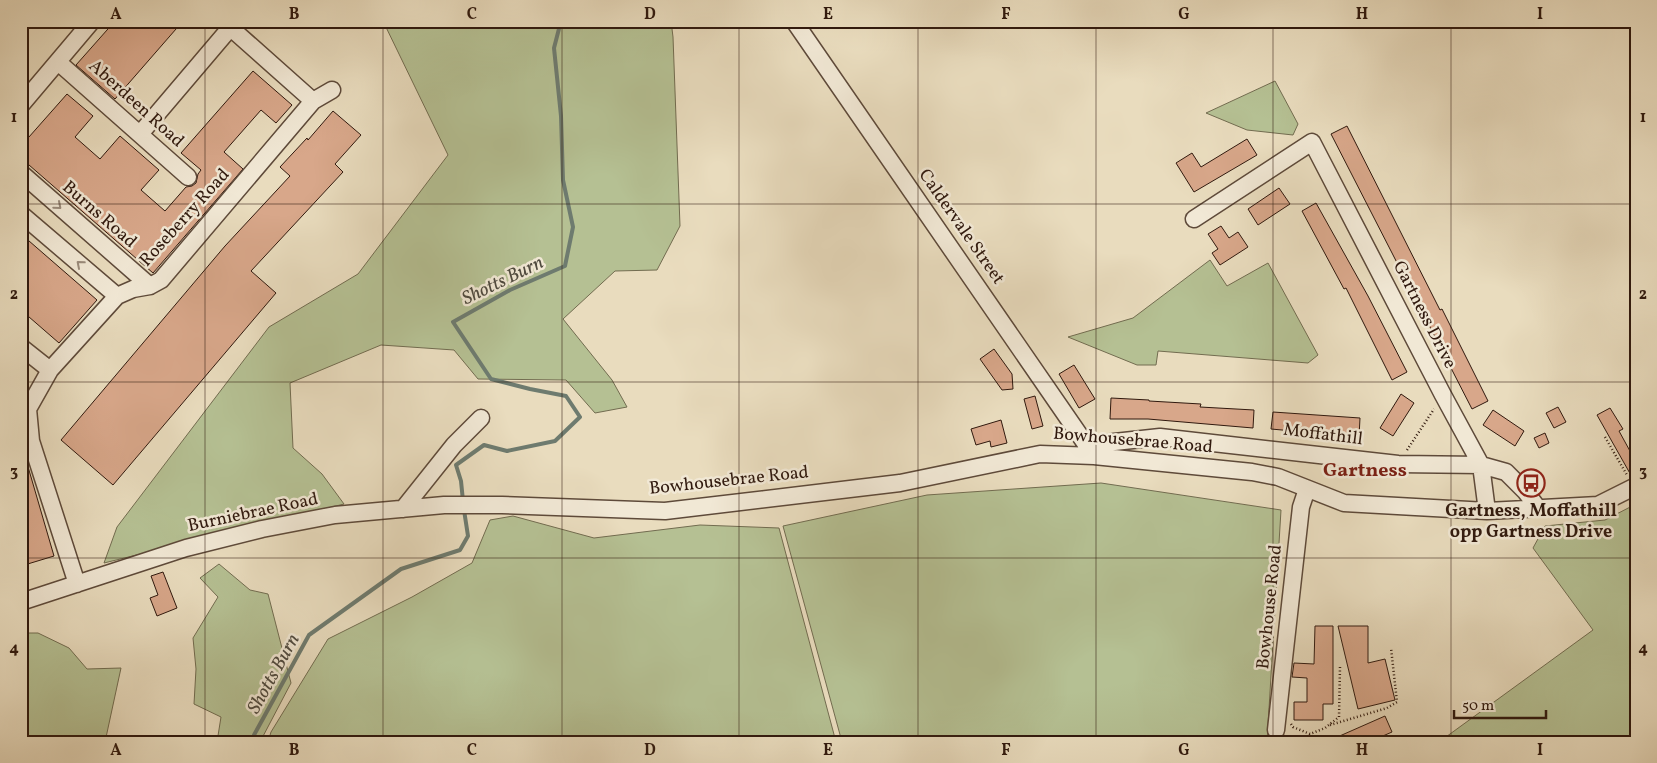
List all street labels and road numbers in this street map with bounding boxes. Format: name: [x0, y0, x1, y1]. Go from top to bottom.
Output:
street label: Aberdeen Road: [83, 54, 189, 154]
street label: Roseberry Road: [134, 163, 236, 273]
street label: Caldervale Street: [912, 164, 1010, 290]
street label: Burns Road: [56, 176, 142, 254]
street label: Gartness Drive: [1386, 257, 1462, 373]
street label: Moffathill: [1282, 418, 1364, 452]
street label: Bowhousebrae Road: [1052, 422, 1214, 460]
street label: Bowhousebrae Road: [648, 460, 810, 502]
street label: Burniebrae Road: [185, 487, 321, 539]
street label: Bowhouse Road: [1251, 543, 1289, 671]

